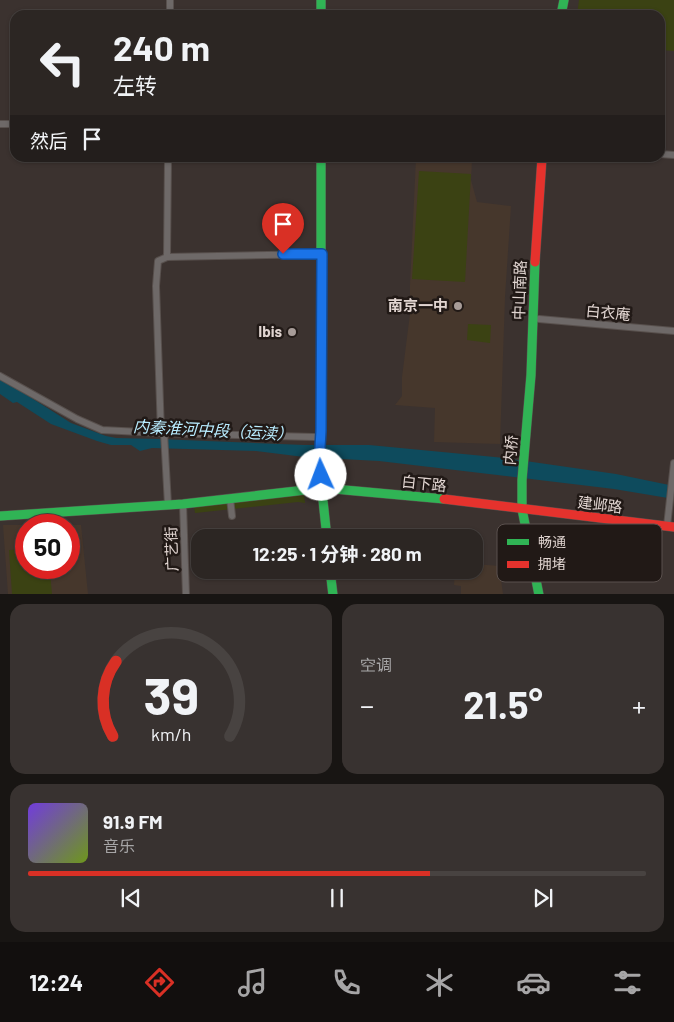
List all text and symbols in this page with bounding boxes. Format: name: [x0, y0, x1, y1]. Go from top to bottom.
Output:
text: 240 m: [113, 26, 210, 68]
icon: left: [30, 30, 95, 95]
text: 左转: [113, 72, 157, 98]
icon: arrive: [78, 125, 106, 153]
text: 然后: [30, 129, 68, 152]
pin: [262, 203, 304, 254]
icon: arrive: [269, 210, 297, 238]
street label: 中山南路: [509, 260, 529, 320]
place label: 南京一中: [388, 296, 448, 314]
marker: 南京一中: [452, 300, 464, 312]
street label: 白衣庵: [585, 301, 631, 323]
place label: Ibis: [258, 322, 282, 340]
marker: Ibis: [286, 326, 298, 338]
water label: 内秦淮河中段（运渎）: [133, 416, 293, 443]
street label: 内桥: [500, 434, 520, 466]
position arrow: [294, 448, 346, 500]
street label: 白下路: [401, 472, 447, 494]
street label: 建邺路: [577, 492, 624, 516]
speed limit sign: 50: [15, 514, 80, 579]
legend: [497, 524, 662, 582]
street label: 广艺街: [161, 526, 181, 572]
text: 畅通: [538, 533, 566, 550]
text: 12:25 · 1 分钟 · 280 m: [252, 542, 422, 565]
text: 拥堵: [538, 555, 566, 572]
text: 空调: [360, 655, 392, 674]
text: 39: [143, 663, 199, 725]
text: 21.5°: [463, 681, 543, 727]
text: −: [360, 688, 374, 722]
text: +: [632, 688, 646, 722]
text: km/h: [151, 723, 191, 745]
text: 91.9 FM: [103, 810, 163, 833]
text: 音乐: [103, 836, 135, 855]
icon: previous: [117, 884, 145, 912]
icon: pause: [323, 884, 351, 912]
icon: next: [529, 884, 557, 912]
icon: directions: [142, 965, 177, 1000]
icon: music: [235, 965, 270, 1000]
icon: phone: [329, 965, 364, 1000]
icon: climate: [422, 965, 457, 1000]
icon: car: [516, 965, 551, 1000]
icon: filters: [610, 965, 645, 1000]
text: 12:24: [29, 969, 83, 995]

